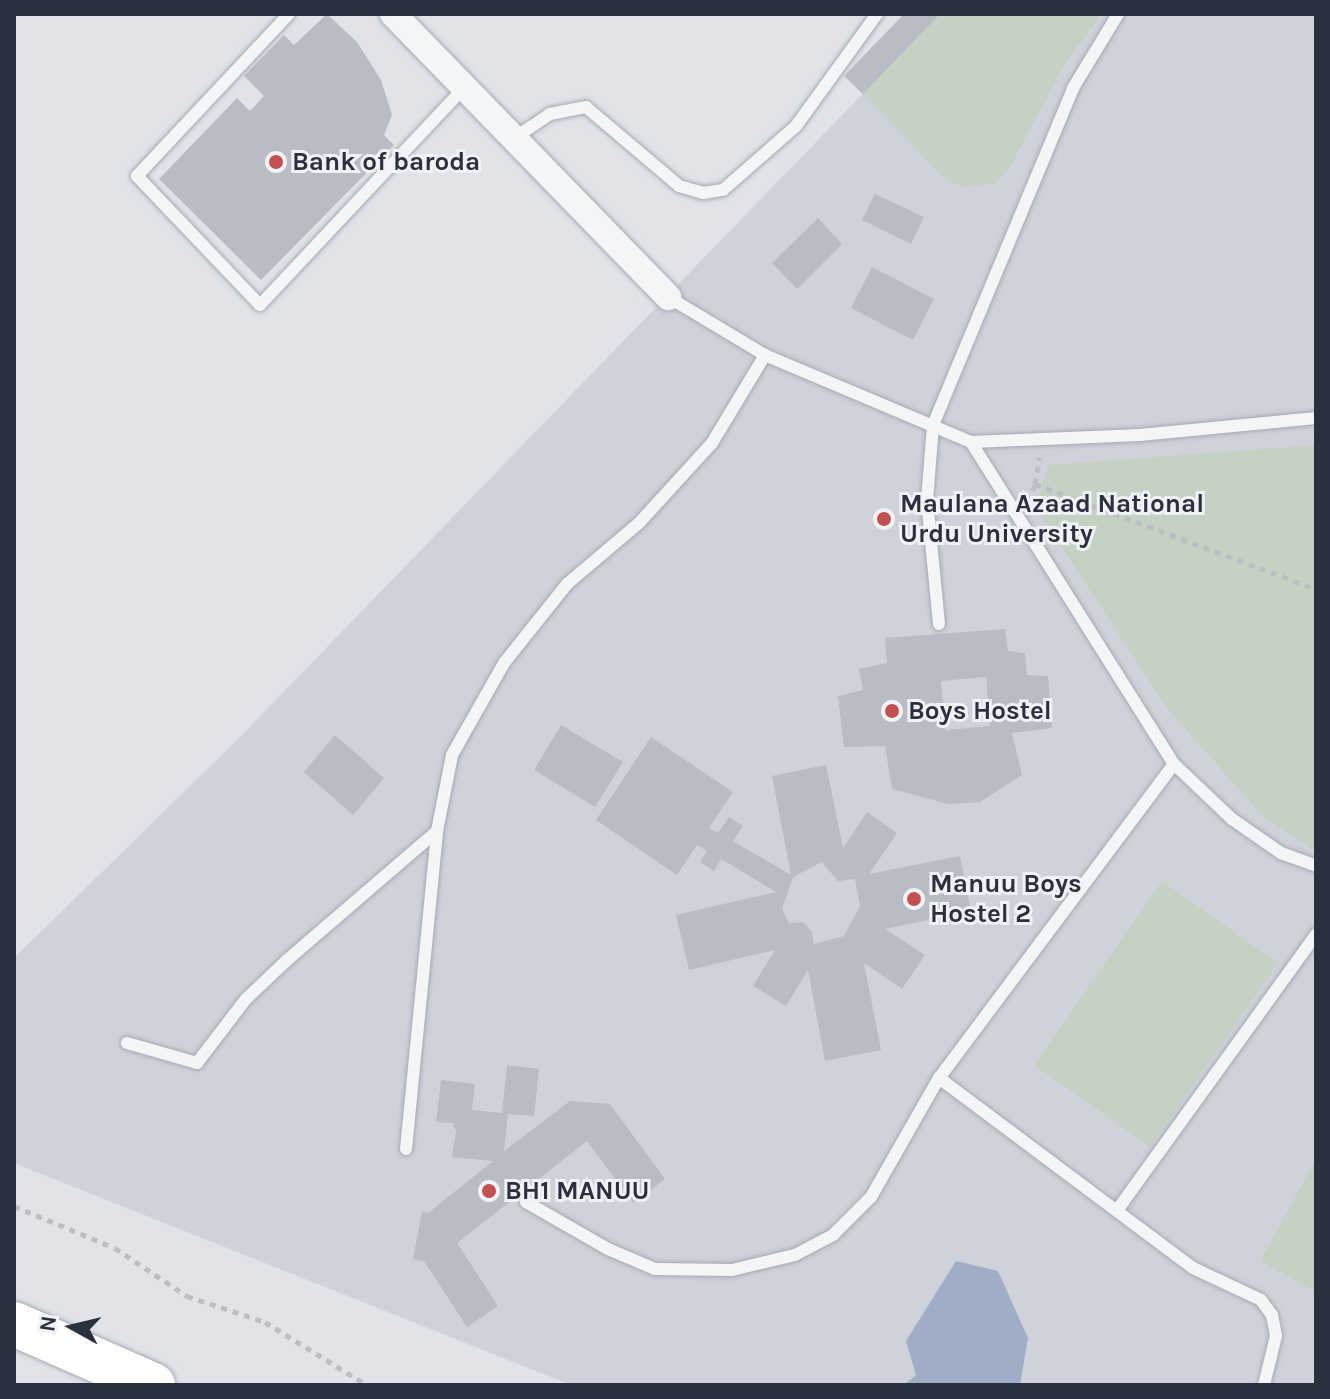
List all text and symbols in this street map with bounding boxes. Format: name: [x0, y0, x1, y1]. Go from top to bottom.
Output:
place label: Bank of baroda: [292, 146, 480, 178]
marker: Bank of baroda: [267, 153, 285, 171]
place label: Maulana Azaad National Urdu University: [900, 488, 1204, 550]
marker: Maulana Azaad National Urdu University: [875, 510, 893, 528]
place label: Boys Hostel: [908, 695, 1052, 727]
marker: Boys Hostel: [883, 702, 901, 720]
place label: Manuu Boys Hostel 2: [930, 868, 1082, 930]
marker: Manuu Boys Hostel 2: [905, 890, 923, 908]
place label: BH1 MANUU: [505, 1175, 650, 1207]
marker: BH1 MANUU: [480, 1182, 498, 1200]
north arrow: [32, 1287, 112, 1367]
text: N: [34, 1314, 62, 1333]

